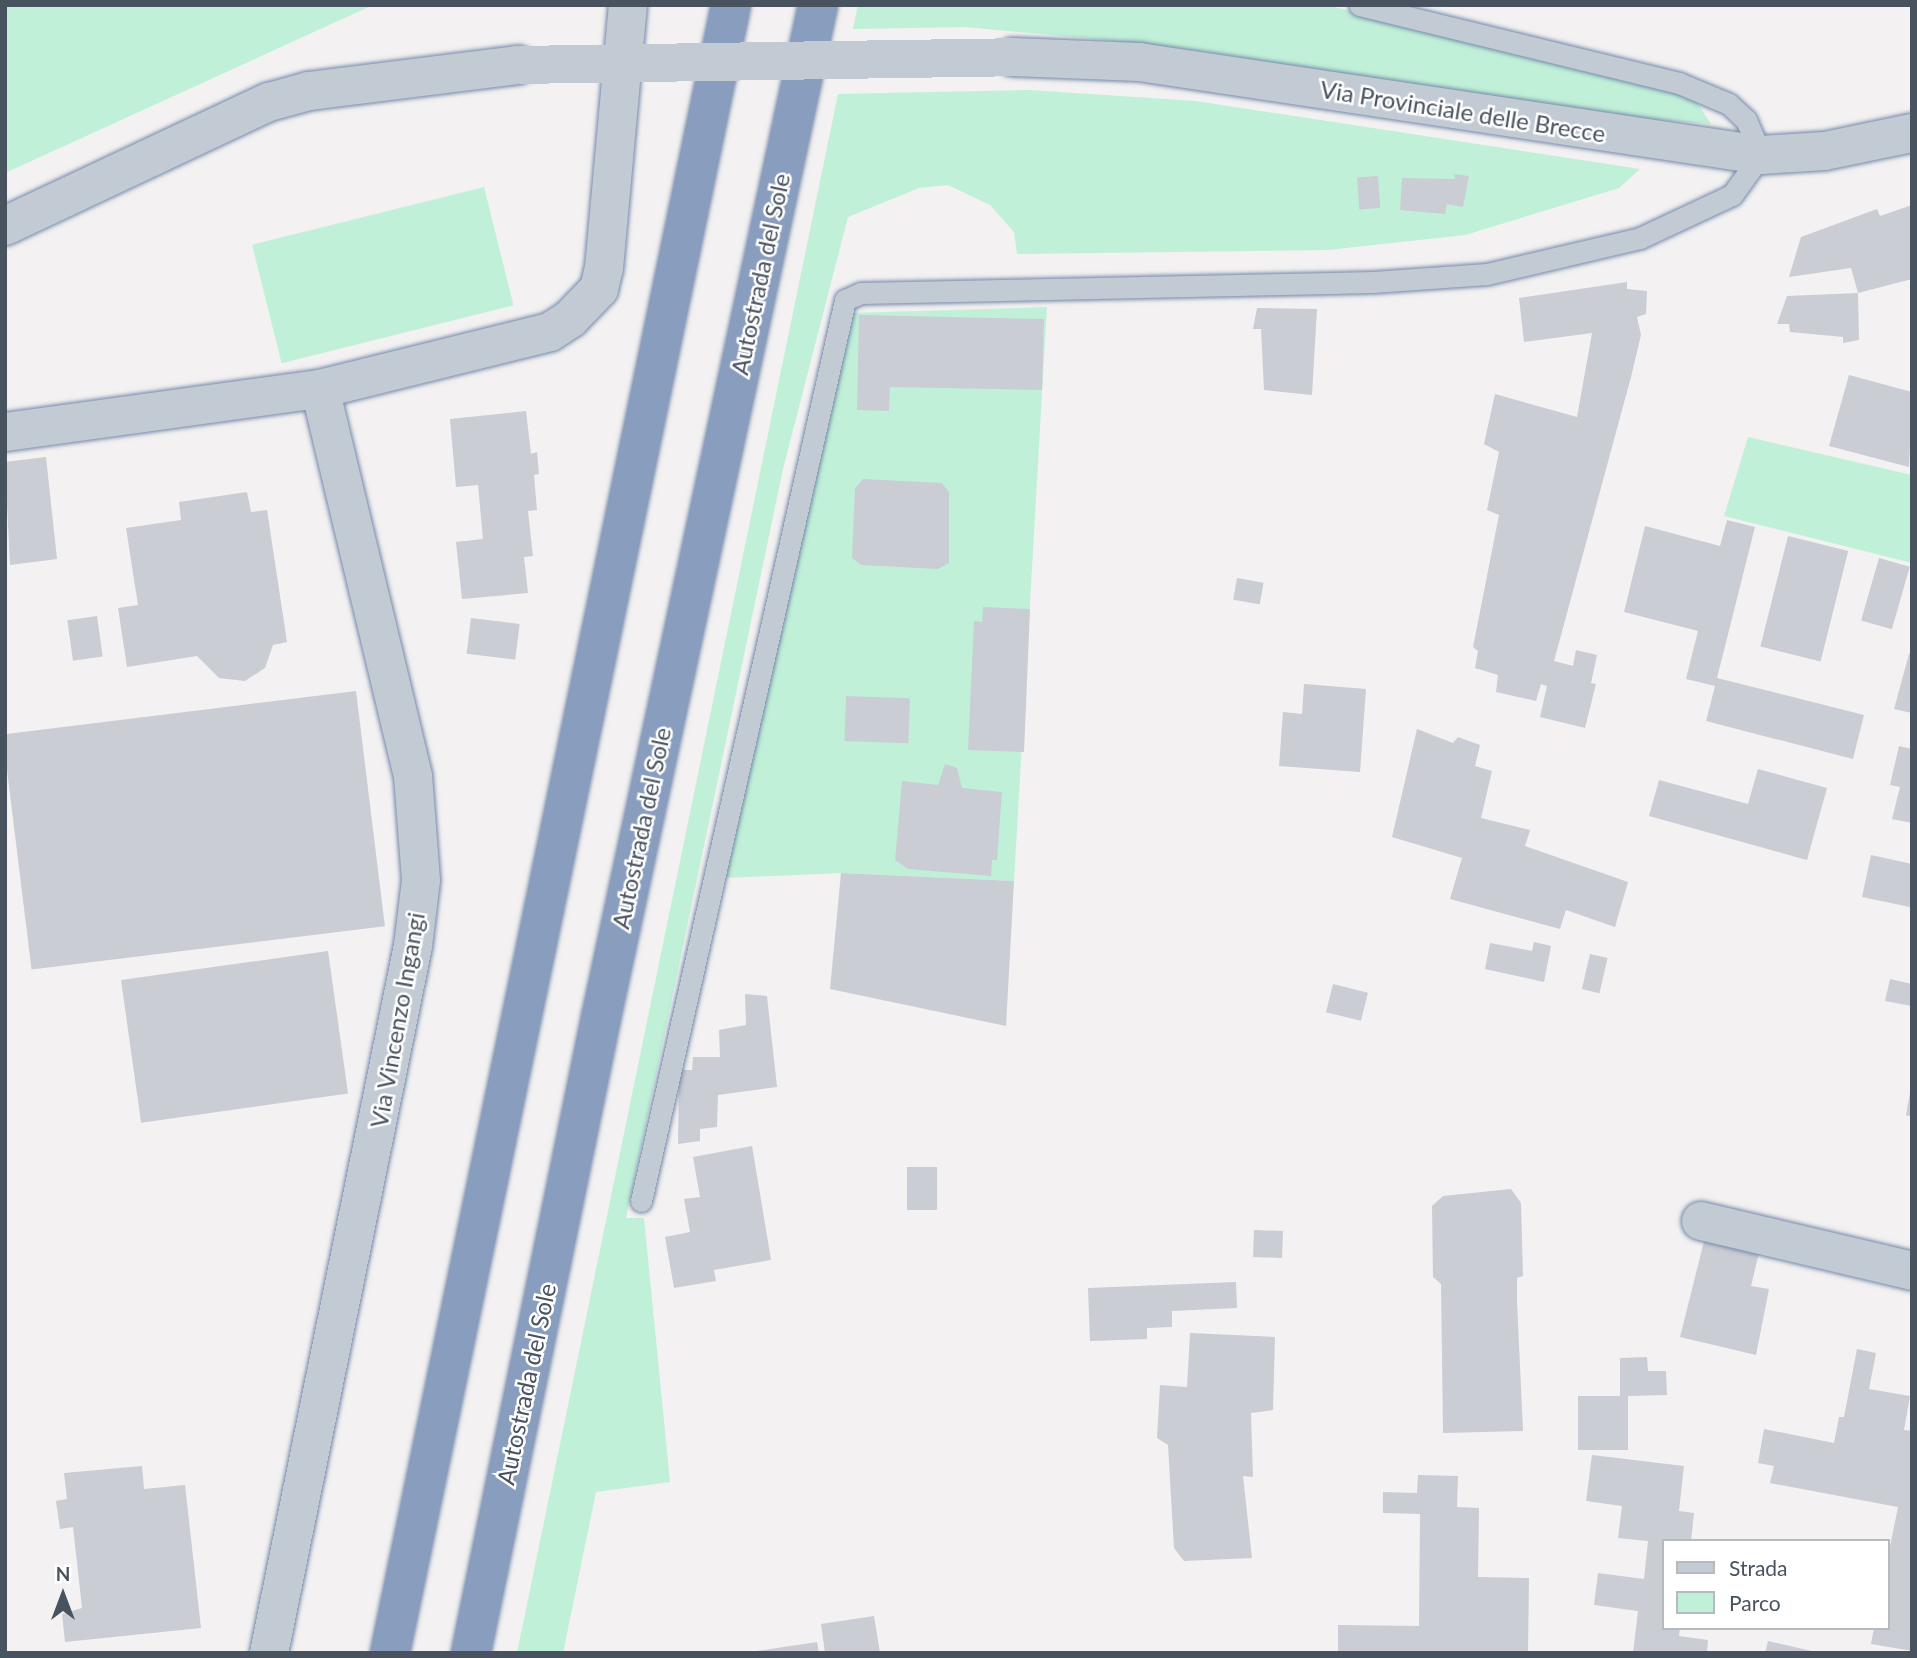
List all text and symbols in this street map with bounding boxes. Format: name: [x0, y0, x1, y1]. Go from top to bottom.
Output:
street label: Via Provinciale delle Brecce: [1318, 74, 1608, 148]
street label: Autostrada del Sole: [725, 171, 795, 377]
street label: Autostrada del Sole: [606, 725, 676, 931]
street label: Via Vincenzo Ingangi: [364, 910, 430, 1130]
street label: Autostrada del Sole: [491, 1281, 561, 1487]
legend: [1661, 1539, 1889, 1630]
text: Strada: [1729, 1555, 1788, 1580]
north arrow: [28, 1560, 98, 1630]
text: N: [56, 1562, 70, 1585]
text: Parco: [1729, 1590, 1781, 1615]

